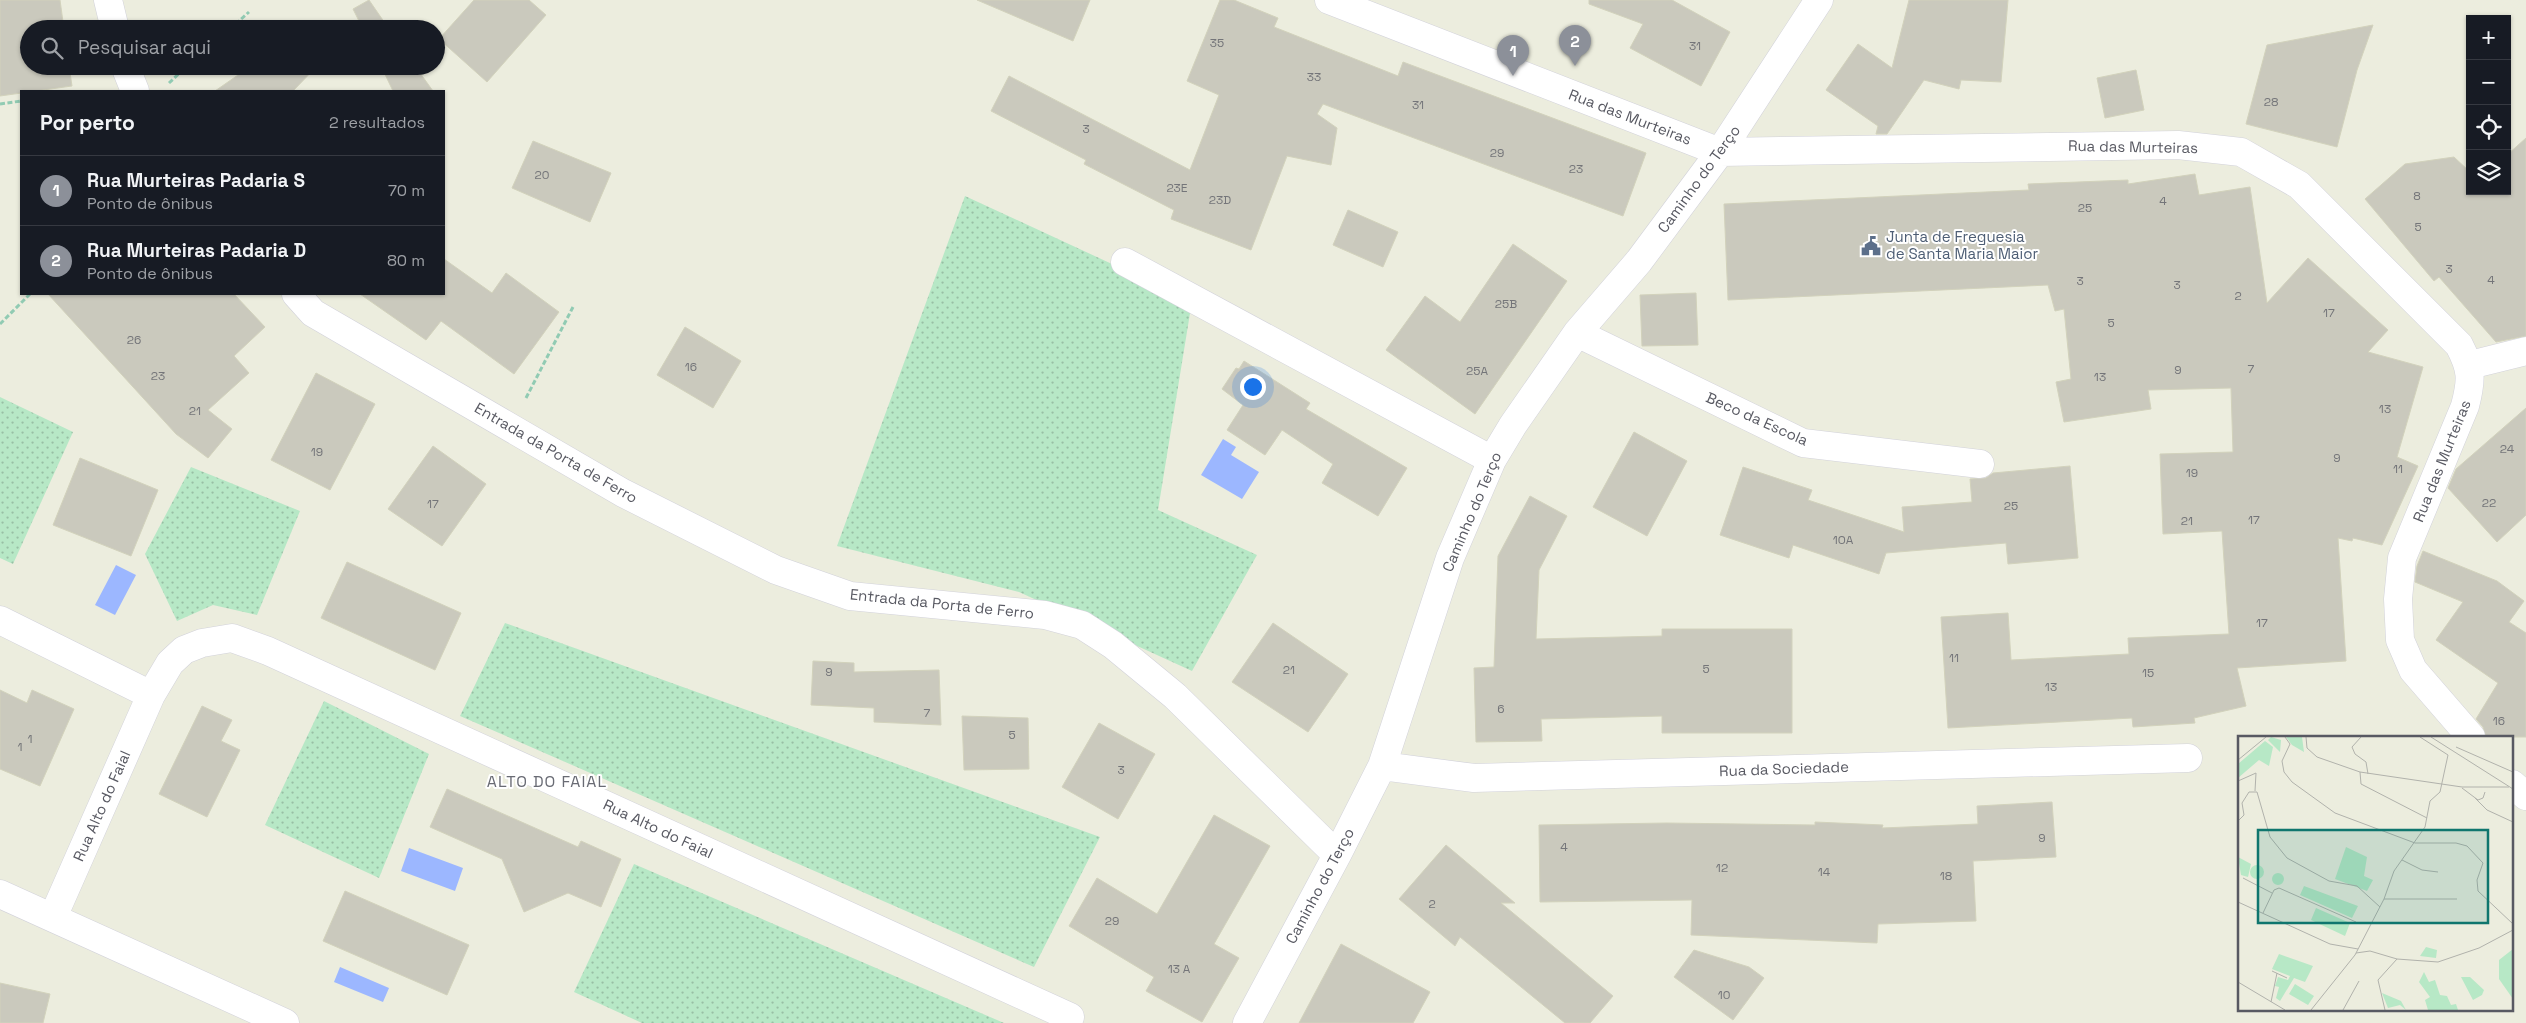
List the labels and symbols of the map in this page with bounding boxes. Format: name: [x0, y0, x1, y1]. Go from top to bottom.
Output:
pin: 2: [1559, 25, 1591, 66]
house number: 35: [1210, 35, 1224, 51]
pin: 1: [1497, 35, 1529, 76]
house number: 31: [1689, 38, 1701, 54]
house number: 33: [1307, 69, 1321, 85]
street label: Rua das Murteiras: [1566, 84, 1694, 149]
house number: 28: [2264, 94, 2278, 110]
house number: 31: [1412, 97, 1424, 113]
house number: 3: [1082, 121, 1090, 137]
street label: Caminho do Terço: [1653, 121, 1744, 236]
street label: Rua das Murteiras: [2068, 136, 2198, 157]
house number: 29: [1490, 145, 1504, 161]
house number: 23: [1569, 161, 1583, 177]
house number: 20: [535, 167, 549, 183]
house number: 23E: [1166, 180, 1188, 196]
house number: 8: [2413, 188, 2421, 204]
house number: 23D: [1209, 192, 1231, 208]
house number: 4: [2159, 193, 2167, 209]
house number: 25: [2078, 200, 2092, 216]
house number: 5: [2414, 219, 2422, 235]
place label: Junta de Freguesia de Santa Maria Maior: [1886, 227, 2038, 263]
public building icon: Junta de Freguesia de Santa Maria Maior: [1860, 235, 1882, 257]
house number: 3: [2445, 261, 2453, 277]
house number: 4: [2487, 272, 2495, 288]
house number: 3: [2076, 273, 2084, 289]
house number: 3: [2173, 277, 2181, 293]
house number: 2: [2234, 288, 2242, 304]
house number: 25B: [1495, 296, 1517, 312]
house number: 17: [2323, 305, 2335, 321]
house number: 5: [2107, 315, 2115, 331]
house number: 26: [127, 332, 141, 348]
house number: 16: [685, 359, 697, 375]
house number: 7: [2248, 361, 2255, 377]
house number: 9: [2174, 362, 2182, 378]
house number: 25A: [1466, 363, 1488, 379]
house number: 23: [151, 368, 165, 384]
house number: 13: [2094, 369, 2106, 385]
your location: [1240, 374, 1266, 400]
street label: Beco da Escola: [1703, 388, 1812, 450]
street label: Rua das Murteiras: [2408, 397, 2475, 525]
street label: Entrada da Porta de Ferro: [471, 398, 641, 507]
house number: 13: [2379, 401, 2391, 417]
house number: 21: [189, 403, 201, 419]
house number: 24: [2500, 441, 2515, 457]
house number: 19: [311, 444, 323, 460]
street label: Caminho do Terço: [1438, 449, 1505, 575]
house number: 9: [2333, 450, 2341, 466]
house number: 11: [2393, 461, 2403, 477]
house number: 19: [2186, 465, 2198, 481]
house number: 22: [2482, 495, 2496, 511]
house number: 17: [427, 496, 439, 512]
house number: 25: [2004, 498, 2018, 514]
house number: 17: [2248, 512, 2260, 528]
house number: 21: [2181, 513, 2193, 529]
house number: 1OA: [1833, 532, 1854, 548]
street label: Entrada da Porta de Ferro: [849, 584, 1035, 623]
house number: 17: [2256, 615, 2268, 631]
house number: 11: [1949, 650, 1959, 666]
house number: 5: [1702, 661, 1710, 677]
house number: 21: [1283, 662, 1295, 678]
house number: 9: [825, 664, 833, 680]
house number: 15: [2142, 665, 2154, 681]
house number: 13: [2045, 679, 2057, 695]
house number: 6: [1497, 701, 1505, 717]
house number: 7: [924, 705, 931, 721]
house number: 16: [2493, 713, 2505, 729]
house number: 5: [1008, 727, 1016, 743]
house number: 1: [27, 731, 33, 747]
inset map: [2238, 736, 2514, 1010]
house number: 1: [17, 739, 23, 755]
street label: Rua Alto do Faial: [69, 747, 134, 864]
street label: Rua da Sociedade: [1719, 757, 1849, 780]
house number: 3: [1117, 762, 1125, 778]
district label: ALTO DO FAIAL: [487, 771, 607, 792]
street label: Rua Alto do Faial: [600, 795, 716, 862]
street label: Caminho do Terço: [1281, 825, 1358, 947]
house number: 9: [2038, 830, 2046, 846]
house number: 4: [1560, 839, 1568, 855]
house number: 12: [1716, 860, 1728, 876]
house number: 14: [1818, 864, 1831, 880]
house number: 18: [1940, 868, 1952, 884]
house number: 2: [1428, 896, 1436, 912]
house number: 29: [1105, 913, 1119, 929]
house number: 13 A: [1168, 961, 1191, 977]
house number: 10: [1718, 987, 1730, 1003]

